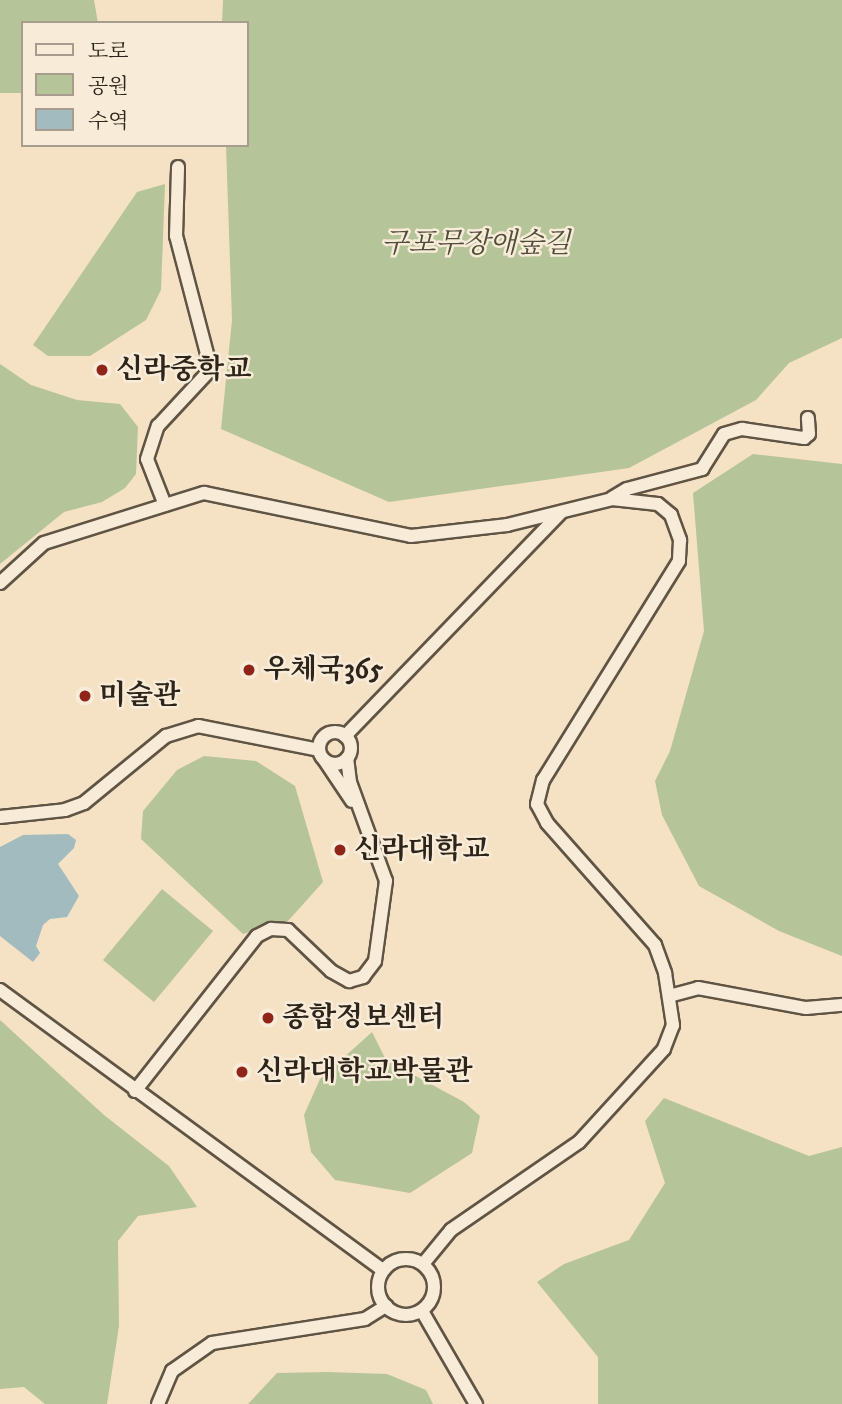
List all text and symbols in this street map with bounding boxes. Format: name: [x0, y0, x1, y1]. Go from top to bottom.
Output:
legend: [21, 21, 248, 147]
text: 도로: [88, 39, 129, 65]
text: 공원: [88, 74, 129, 100]
text: 수역: [88, 109, 129, 135]
park label: 구포무장애숲길: [381, 227, 571, 261]
place label: 신라중학교: [116, 353, 251, 387]
marker: 신라중학교: [94, 362, 110, 378]
place label: 우체국365: [263, 653, 383, 687]
marker: 우체국365: [241, 662, 257, 678]
place label: 미술관: [99, 679, 180, 713]
marker: 미술관: [77, 688, 93, 704]
place label: 신라대학교: [354, 833, 489, 867]
marker: 신라대학교: [332, 842, 348, 858]
place label: 종합정보센터: [282, 1001, 444, 1035]
marker: 종합정보센터: [260, 1010, 276, 1026]
place label: 신라대학교박물관: [256, 1055, 472, 1089]
marker: 신라대학교박물관: [234, 1064, 250, 1080]

